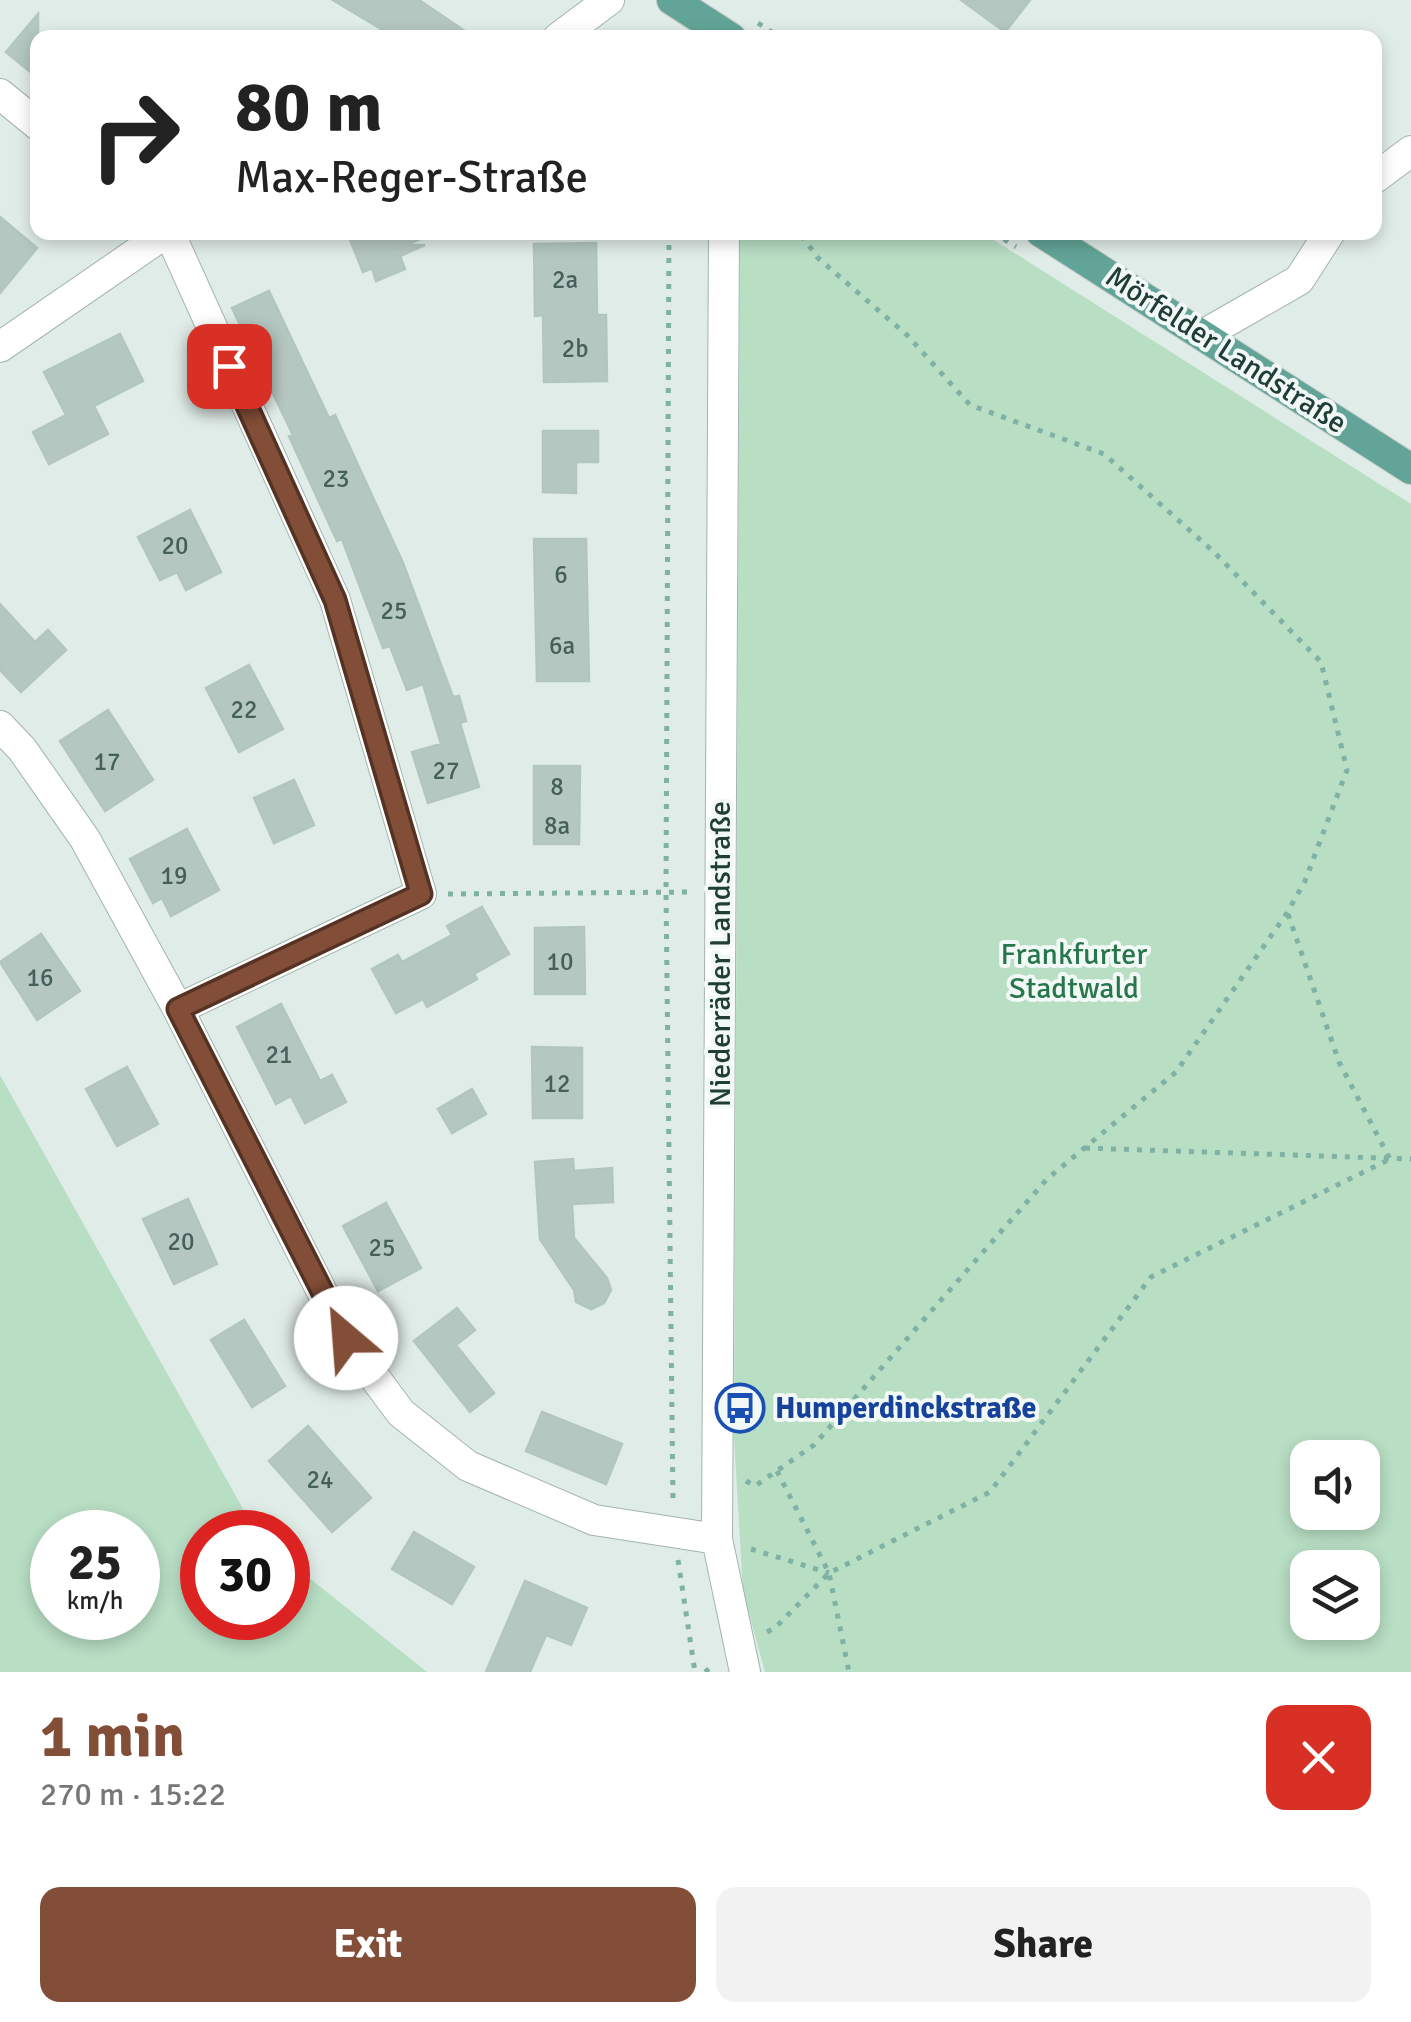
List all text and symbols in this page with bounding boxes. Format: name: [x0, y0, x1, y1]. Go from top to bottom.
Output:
text: 80 m: [235, 64, 383, 150]
icon: right: [70, 70, 200, 200]
text: Max-Reger-Straße: [235, 150, 588, 205]
street label: Mörfelder Landstraße: [1098, 258, 1354, 442]
house number: 2a: [552, 264, 578, 295]
pin: [187, 324, 272, 409]
house number: 2b: [562, 333, 588, 364]
icon: arrive: [202, 339, 257, 394]
house number: 23: [322, 463, 350, 494]
house number: 20: [161, 530, 189, 561]
house number: 6: [554, 559, 568, 590]
house number: 25: [380, 595, 408, 626]
house number: 6a: [549, 630, 575, 661]
house number: 22: [230, 694, 258, 725]
house number: 17: [93, 746, 121, 777]
house number: 27: [432, 755, 460, 786]
house number: 8: [550, 771, 564, 802]
street label: Niederräder Landstraße: [702, 801, 739, 1107]
house number: 8a: [544, 810, 570, 841]
house number: 19: [160, 860, 188, 891]
park label: Frankfurter Stadtwald: [1001, 936, 1147, 1007]
house number: 10: [546, 946, 574, 977]
house number: 16: [26, 962, 54, 993]
house number: 21: [265, 1039, 293, 1070]
house number: 12: [543, 1068, 571, 1099]
house number: 20: [167, 1226, 195, 1257]
house number: 25: [368, 1232, 396, 1263]
position arrow: [294, 1286, 398, 1390]
bus stop icon: Humperdinckstraße: [714, 1382, 766, 1434]
place label: Humperdinckstraße: [775, 1390, 1036, 1427]
map controls: [1290, 1440, 1380, 1640]
button: sound: [1290, 1440, 1380, 1530]
house number: 24: [306, 1464, 334, 1495]
speed limit sign: 30: [180, 1510, 310, 1640]
text: 25: [68, 1532, 122, 1594]
button: layers: [1290, 1550, 1380, 1640]
text: km/h: [67, 1585, 123, 1616]
text: 1 min: [40, 1700, 185, 1774]
button: close: [1266, 1705, 1371, 1810]
text: 270 m · 15:22: [40, 1775, 226, 1814]
button: Exit: [40, 1887, 696, 2002]
button: Share: [716, 1887, 1371, 2002]

